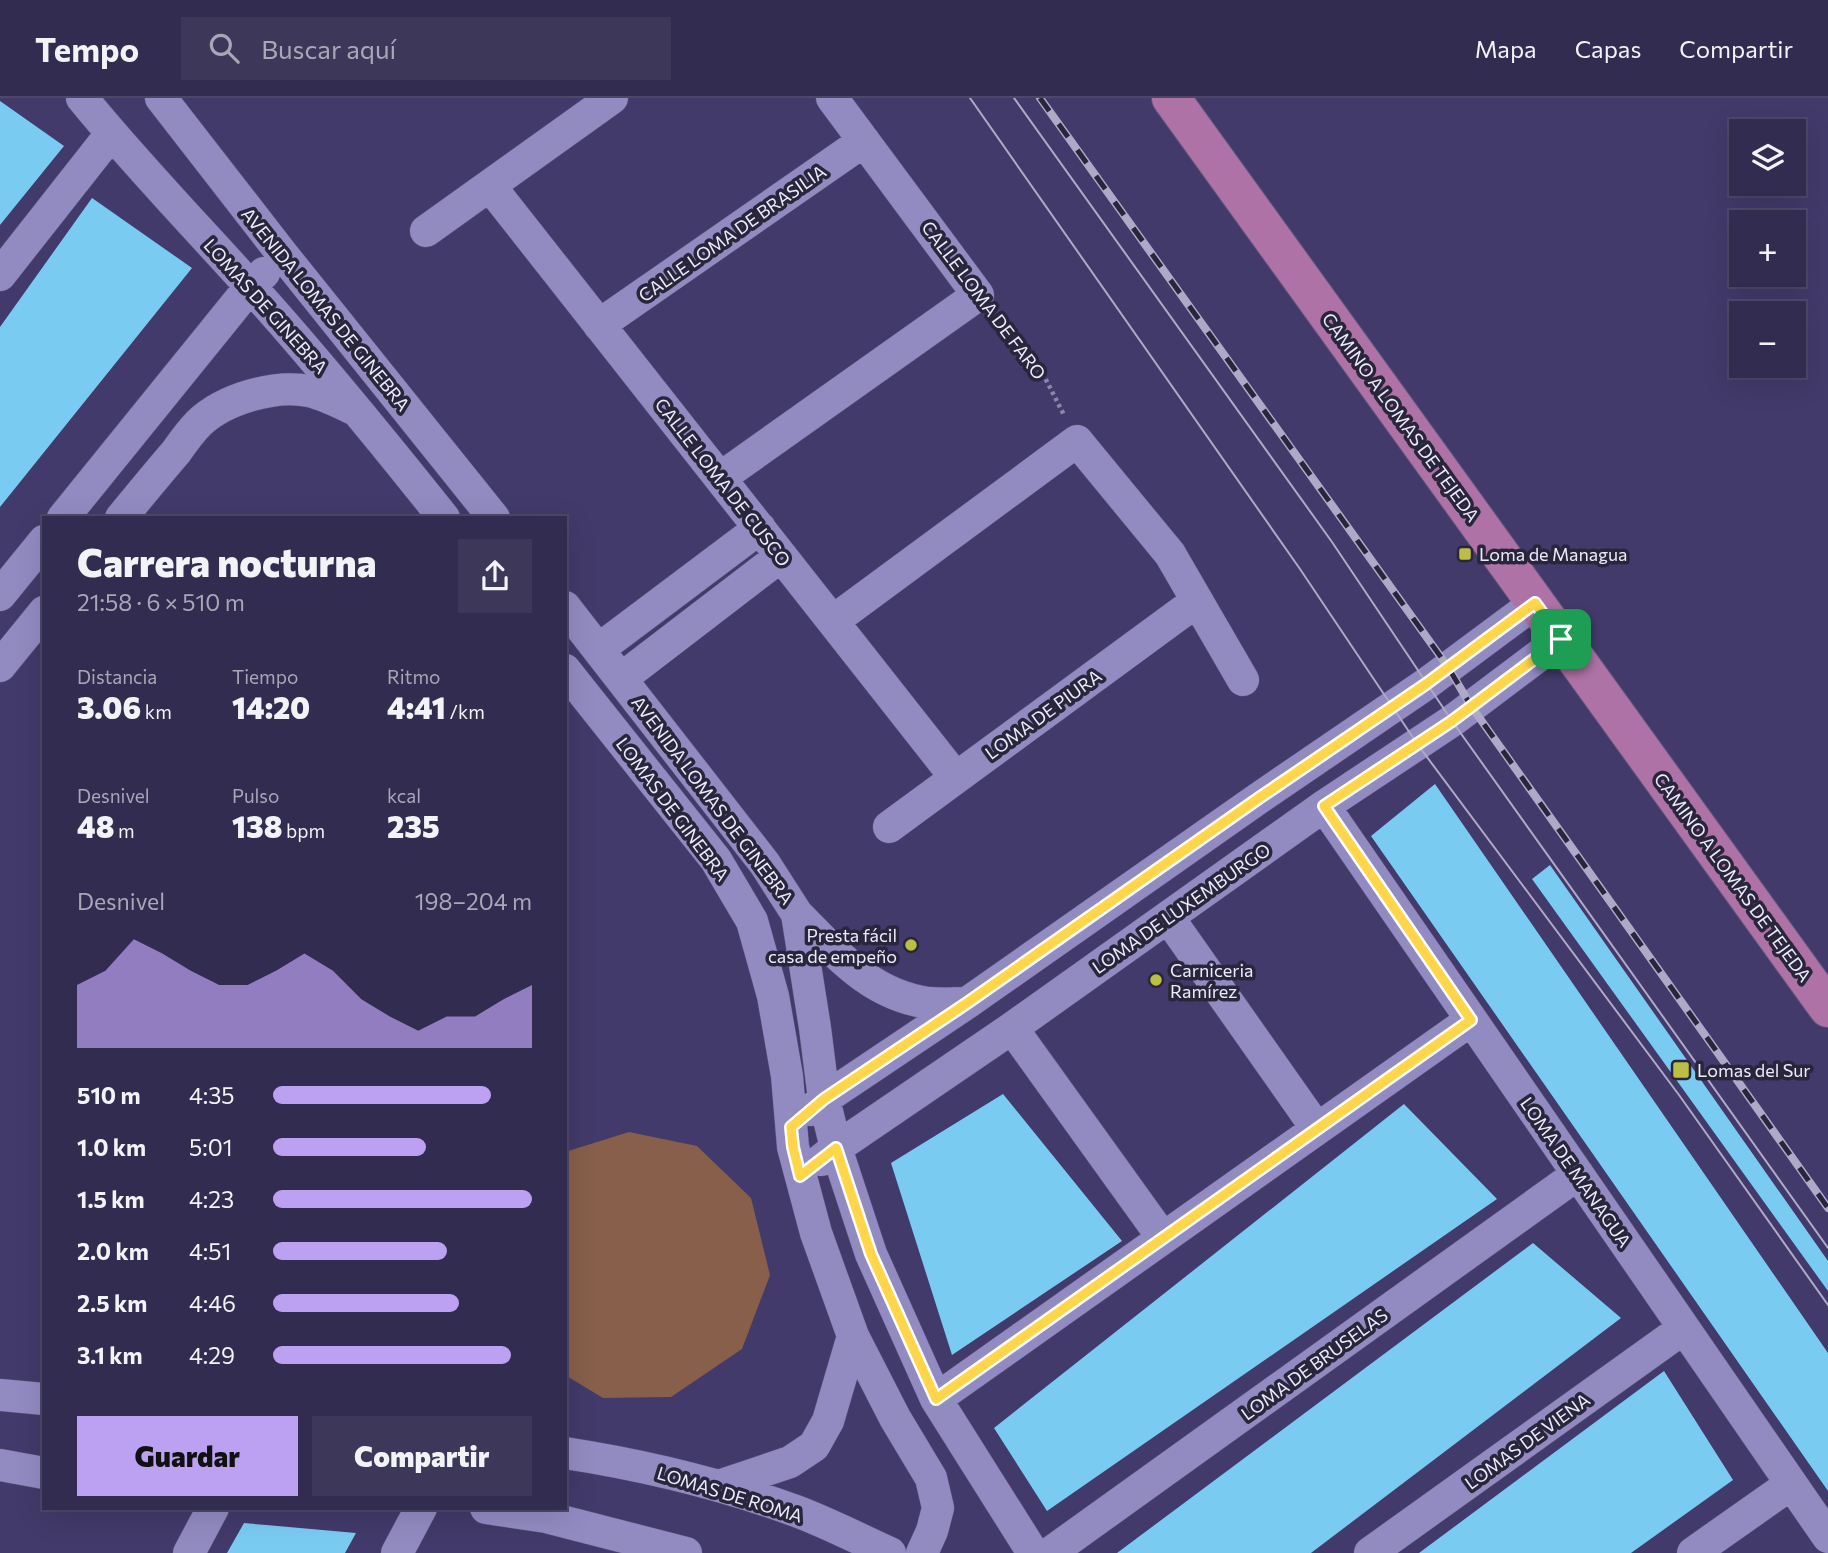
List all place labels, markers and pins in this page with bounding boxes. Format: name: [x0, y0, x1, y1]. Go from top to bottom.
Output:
place label: Loma de Managua: [1479, 543, 1627, 565]
marker: Loma de Managua: [1457, 546, 1473, 562]
pin: [1531, 609, 1591, 669]
place label: Presta fácil casa de empeño: [768, 924, 897, 967]
marker: Presta fácil casa de empeño: [903, 937, 919, 953]
place label: Carniceria Ramírez: [1170, 959, 1254, 1002]
marker: Carniceria Ramírez: [1148, 972, 1164, 988]
place label: Lomas del Sur: [1697, 1059, 1811, 1081]
marker: Lomas del Sur: [1671, 1060, 1691, 1080]

